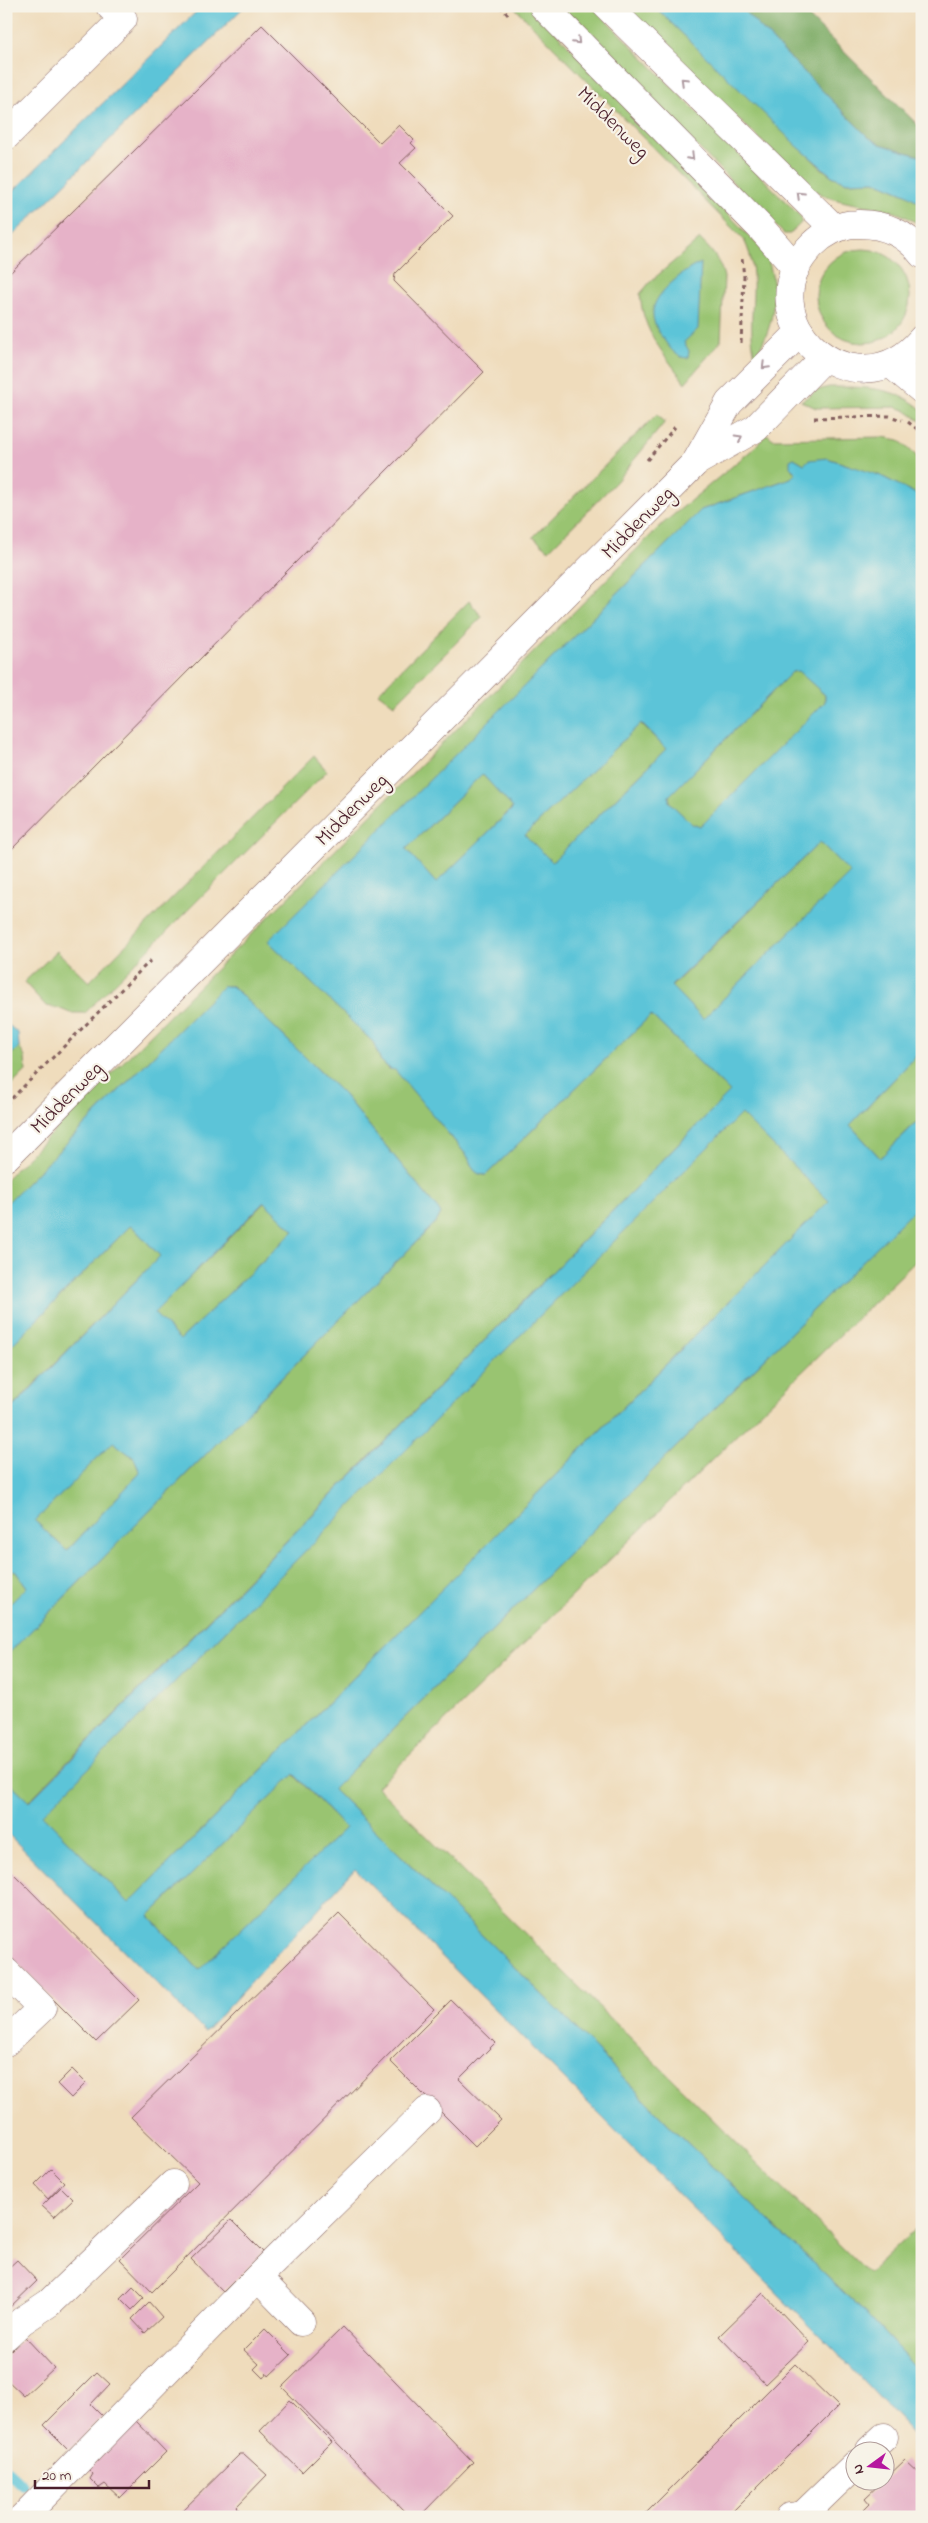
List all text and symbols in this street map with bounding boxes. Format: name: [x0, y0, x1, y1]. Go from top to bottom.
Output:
one-way arrow: [572, 35, 581, 44]
one-way arrow: [680, 78, 689, 87]
street label: Middenweg: [568, 80, 656, 168]
one-way arrow: [686, 151, 695, 160]
one-way arrow: [796, 192, 805, 201]
one-way arrow: [762, 360, 771, 369]
one-way arrow: [733, 434, 742, 444]
street label: Middenweg: [595, 480, 683, 568]
street label: Middenweg: [309, 767, 397, 855]
street label: Middenweg: [24, 1055, 112, 1143]
north arrow: [846, 2440, 896, 2490]
scale bar: [35, 2458, 149, 2490]
text: N: [848, 2462, 870, 2476]
text: 20 m: [42, 2465, 72, 2487]

